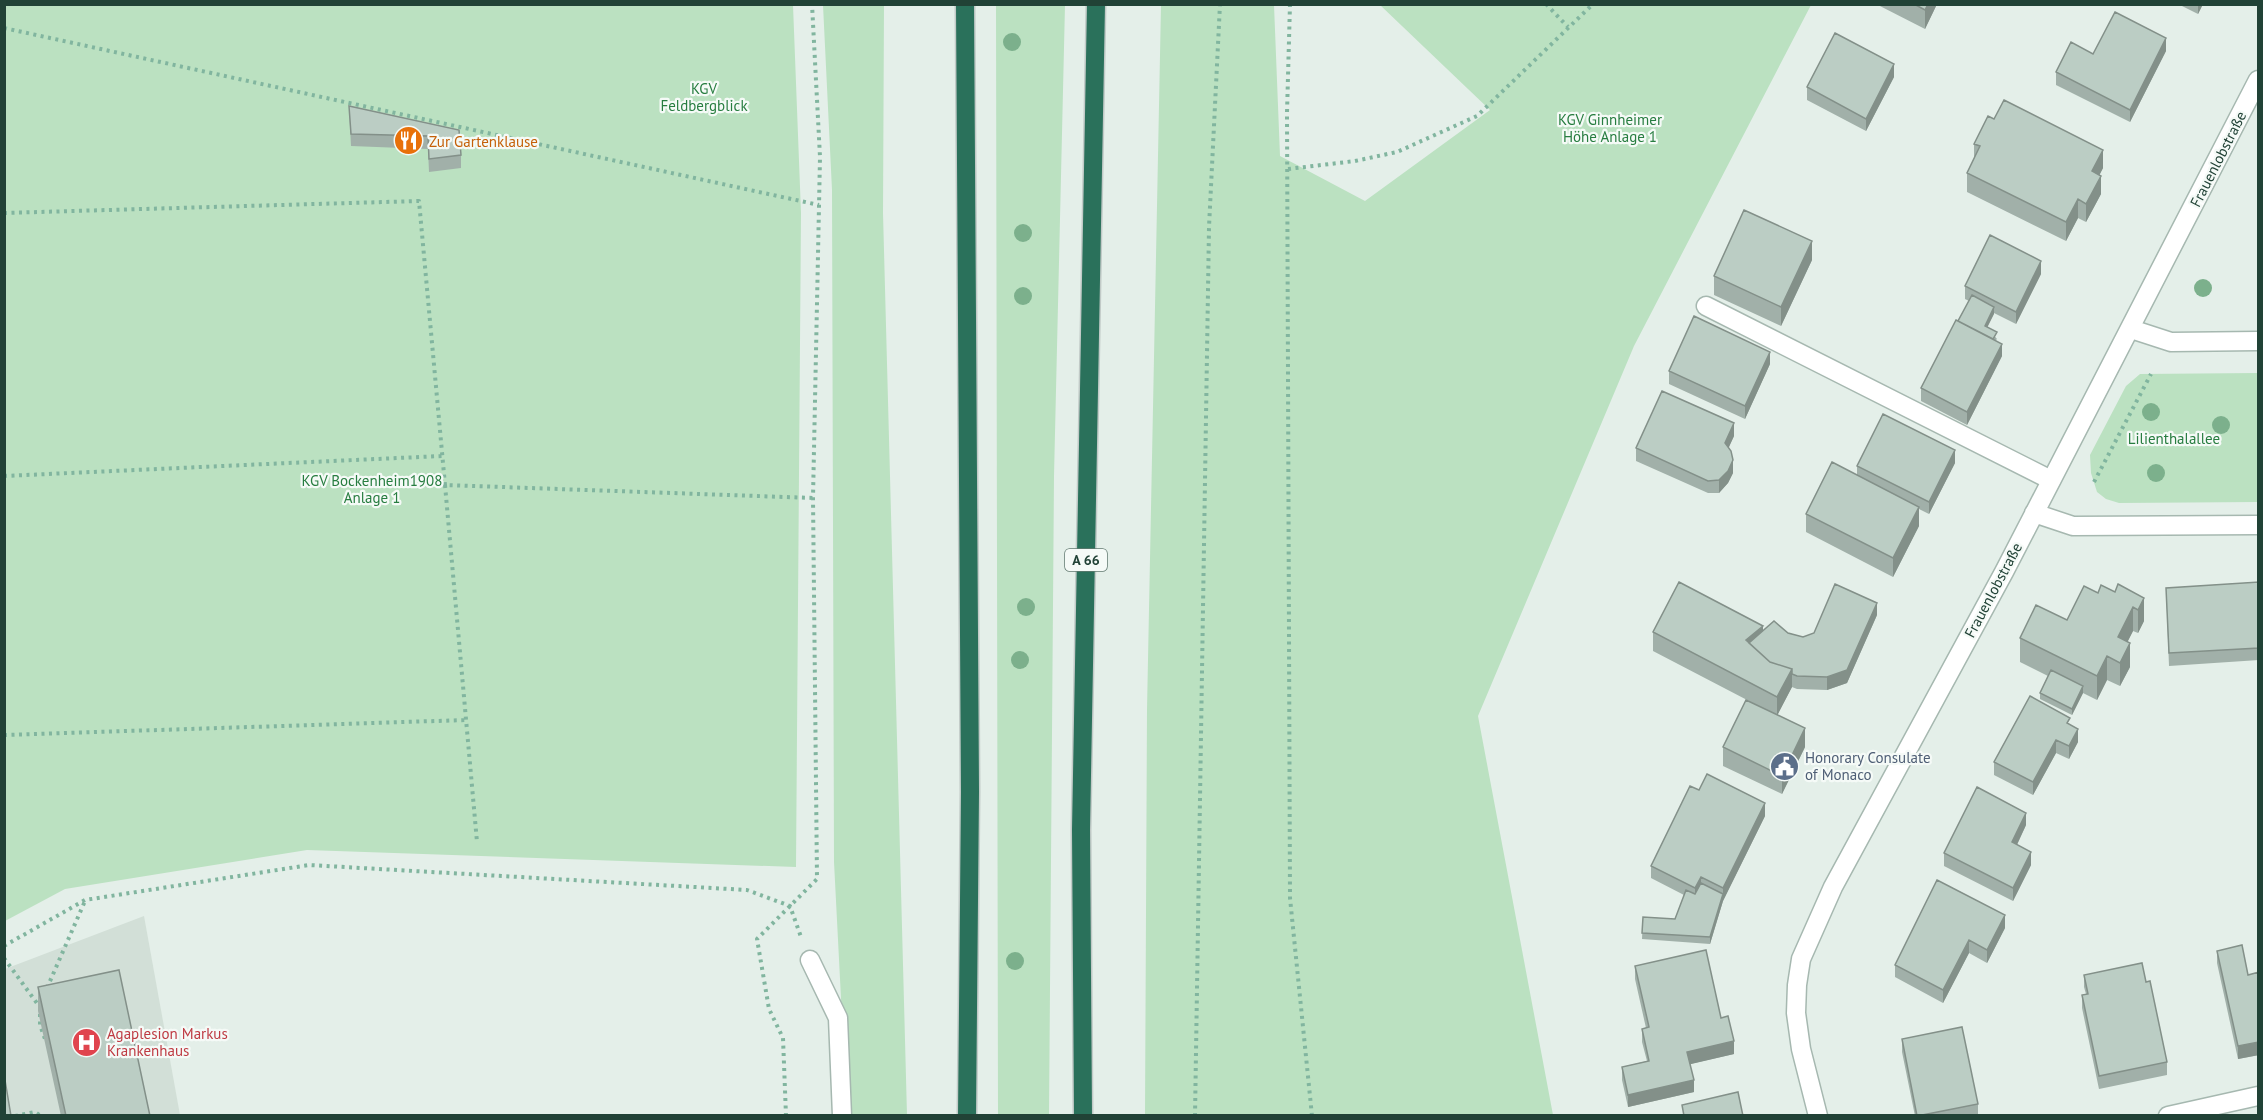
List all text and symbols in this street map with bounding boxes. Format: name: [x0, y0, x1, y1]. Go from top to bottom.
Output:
park label: KGV Feldbergblick: [660, 79, 748, 115]
street label: Frauenlobstraße: [2186, 108, 2250, 210]
park label: KGV Ginnheimer Höhe Anlage 1: [1558, 110, 1662, 146]
restaurant icon: Zur Gartenklause: [392, 125, 424, 157]
place label: Zur Gartenklause: [429, 132, 538, 151]
park label: Lilienthalallee: [2128, 429, 2220, 448]
park label: KGV Bockenheim1908 Anlage 1: [302, 471, 442, 507]
street label: Frauenlobstraße: [1960, 539, 2026, 641]
road number: A 66: [1065, 549, 1107, 571]
place label: Honorary Consulate of Monaco: [1805, 748, 1931, 784]
public building icon: Honorary Consulate of Monaco: [1768, 750, 1800, 782]
place label: Agaplesion Markus Krankenhaus: [107, 1024, 228, 1060]
hospital icon: Agaplesion Markus Krankenhaus: [70, 1026, 102, 1058]

